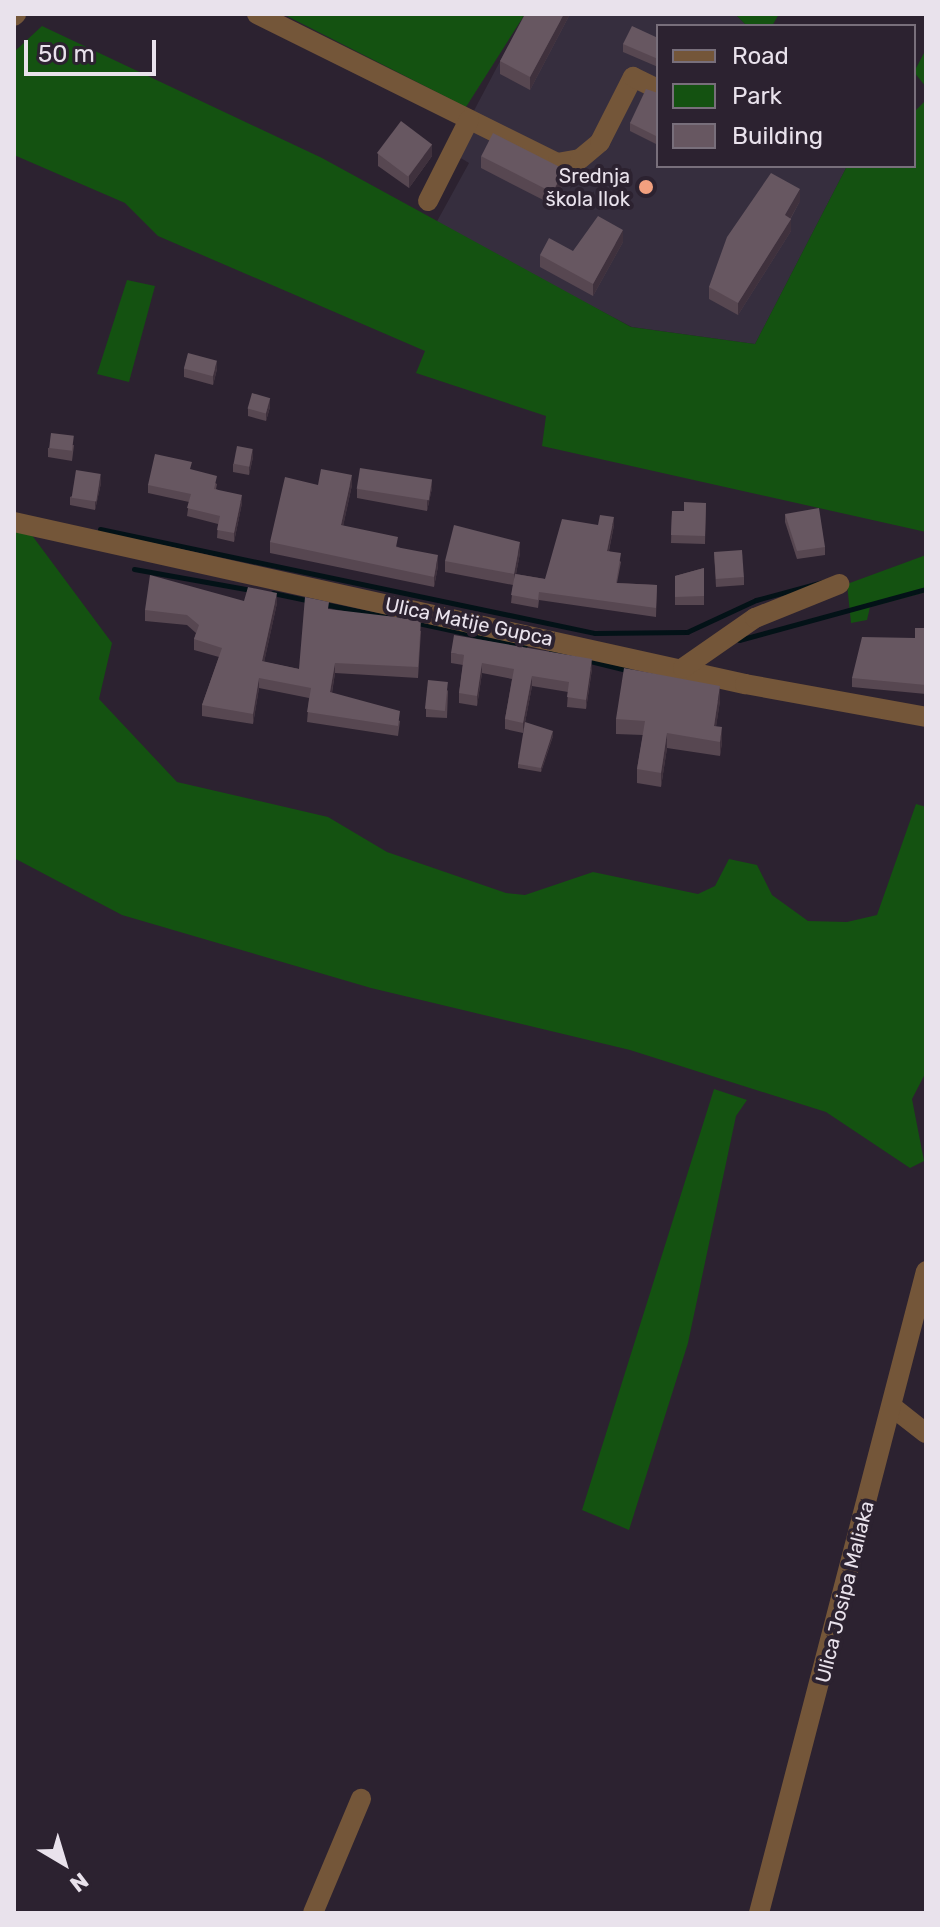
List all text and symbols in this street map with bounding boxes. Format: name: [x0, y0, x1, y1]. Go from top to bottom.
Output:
scale bar: [28, 24, 160, 74]
legend: [656, 24, 916, 168]
text: 50 m: [38, 40, 95, 68]
text: Road: [732, 42, 789, 70]
text: Park: [732, 82, 782, 110]
text: Building: [732, 122, 823, 150]
place label: Srednja škola Ilok: [546, 164, 630, 211]
marker: Srednja škola Ilok: [637, 178, 655, 196]
street label: Ulica Matije Gupca: [383, 592, 555, 652]
street label: Ulica Josipa Maliaka: [811, 1499, 879, 1685]
north arrow: [24, 1823, 104, 1903]
text: N: [65, 1867, 94, 1898]

